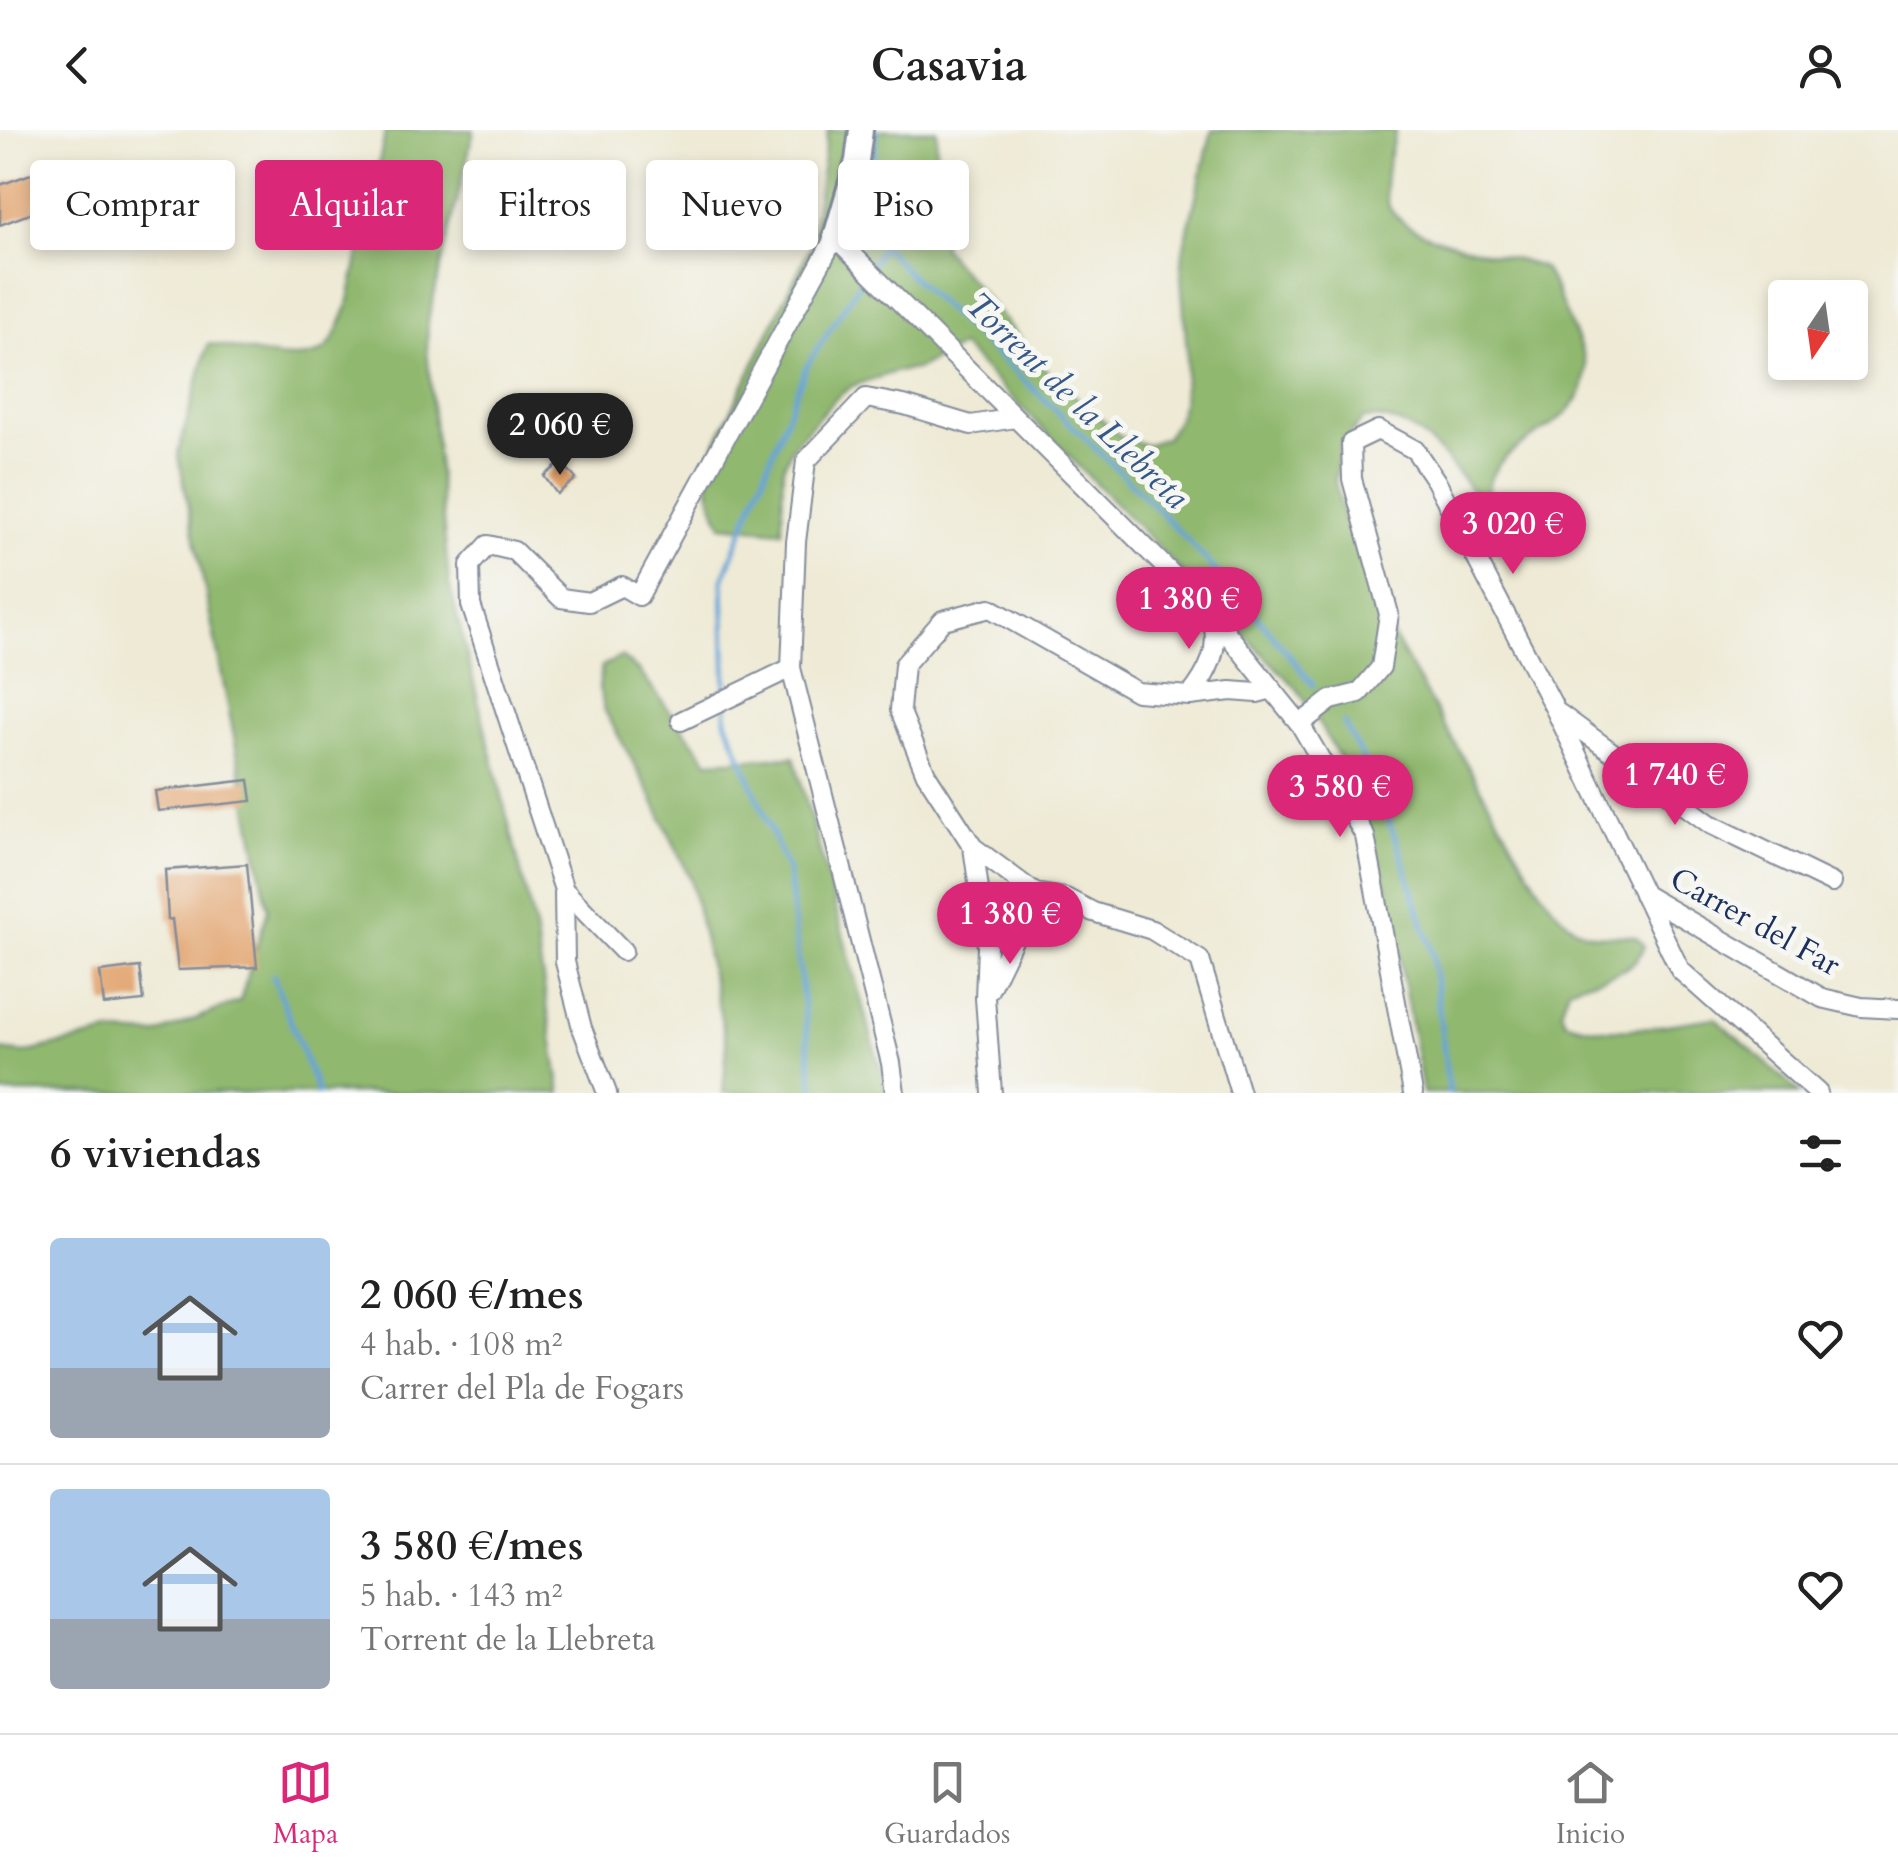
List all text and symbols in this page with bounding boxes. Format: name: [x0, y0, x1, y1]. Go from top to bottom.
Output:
text: Casavia: [871, 35, 1027, 96]
icon: back: [50, 38, 105, 93]
icon: person: [1793, 38, 1848, 93]
chip: Comprar: [30, 160, 235, 250]
chip: Alquilar: [255, 160, 443, 250]
chip: Filtros: [463, 160, 626, 250]
chip: Nuevo: [646, 160, 818, 250]
chip: Piso: [838, 160, 969, 250]
north arrow: [1768, 280, 1868, 380]
map controls: [1768, 280, 1868, 380]
water label: Torrent de la Llebreta: [955, 282, 1199, 520]
pin: 2 060 €: [468, 393, 652, 478]
text: 2 060 €: [509, 403, 611, 447]
pin: 3 020 €: [1421, 492, 1605, 577]
text: 3 020 €: [1462, 502, 1564, 546]
pin: 1 380 €: [1097, 567, 1281, 652]
text: 1 380 €: [1138, 577, 1240, 621]
pin: 1 740 €: [1583, 743, 1767, 828]
text: 1 740 €: [1624, 753, 1726, 797]
pin: 3 580 €: [1248, 755, 1432, 840]
text: 3 580 €: [1289, 765, 1391, 809]
street label: Carrer del Far: [1662, 857, 1848, 987]
pin: 1 380 €: [918, 882, 1102, 967]
text: 1 380 €: [959, 892, 1061, 936]
text: 6 viviendas: [50, 1125, 261, 1182]
icon: filters: [1793, 1126, 1848, 1181]
text: 2 060 €/mes: [360, 1266, 583, 1323]
icon: home: [130, 1278, 250, 1398]
icon: heart: [1793, 1311, 1848, 1366]
text: 4 hab. · 108 m²: [360, 1323, 563, 1367]
text: Carrer del Pla de Fogars: [360, 1367, 684, 1411]
text: 3 580 €/mes: [360, 1517, 583, 1574]
icon: home: [130, 1529, 250, 1649]
icon: heart: [1793, 1562, 1848, 1617]
text: 5 hab. · 143 m²: [360, 1574, 563, 1618]
text: Torrent de la Llebreta: [360, 1618, 656, 1662]
tab: Mapa: [273, 1755, 338, 1853]
tab: Guardados: [884, 1755, 1010, 1853]
tab: Inicio: [1556, 1755, 1625, 1853]

